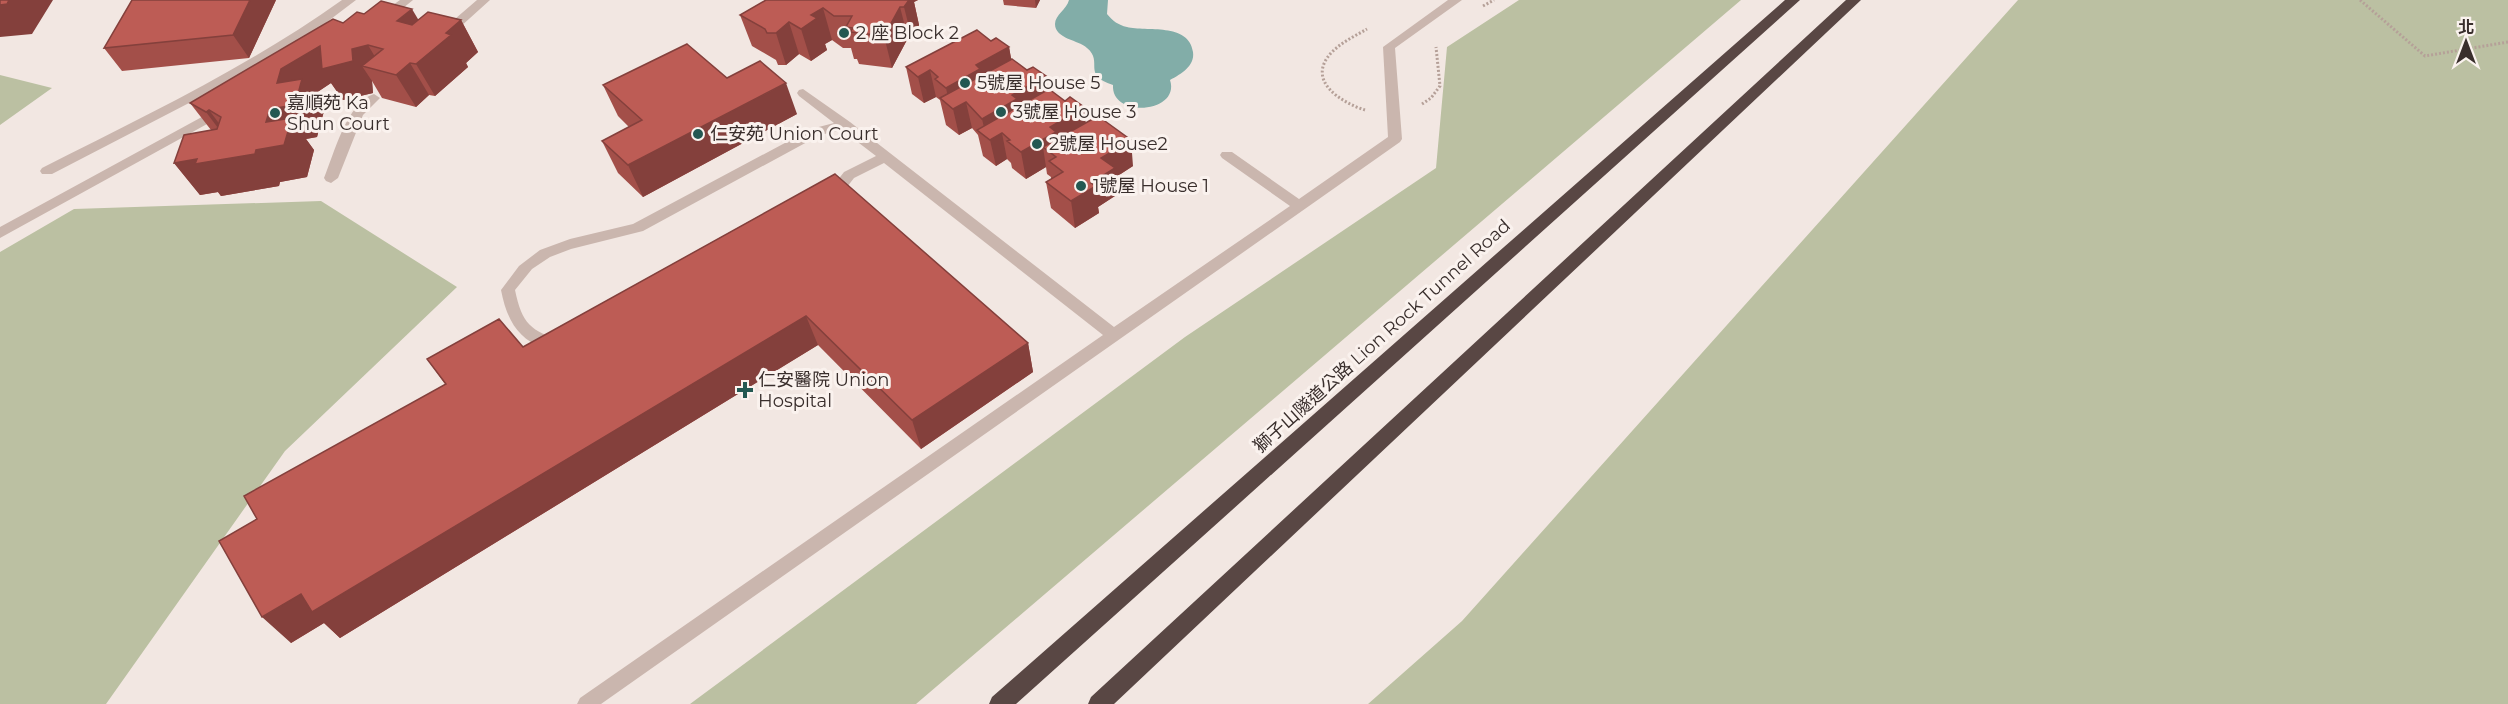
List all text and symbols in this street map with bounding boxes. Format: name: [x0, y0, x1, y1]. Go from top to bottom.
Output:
north arrow: [2436, 12, 2496, 72]
text: 北: [2458, 18, 2474, 37]
place label: 2 座 Block 2: [856, 22, 959, 44]
marker: 2 座 Block 2: [837, 26, 851, 40]
place label: 5號屋 House 5: [977, 72, 1100, 94]
marker: 5號屋 House 5: [958, 76, 972, 90]
place label: 嘉順苑 Ka Shun Court: [287, 92, 390, 135]
place label: 3號屋 House 3: [1013, 101, 1136, 123]
marker: 3號屋 House 3: [994, 105, 1008, 119]
marker: 嘉順苑 Ka Shun Court: [268, 106, 282, 120]
place label: 仁安苑 Union Court: [710, 123, 879, 145]
marker: 仁安苑 Union Court: [691, 127, 705, 141]
place label: 2號屋 House2: [1049, 133, 1168, 155]
marker: 2號屋 House2: [1030, 137, 1044, 151]
place label: 1號屋 House 1: [1093, 175, 1209, 197]
marker: 1號屋 House 1: [1074, 179, 1088, 193]
street label: 獅子山隧道公路 Lion Rock Tunnel Road: [1249, 215, 1515, 457]
place label: 仁安醫院 Union Hospital: [758, 369, 889, 412]
marker: 仁安醫院 Union Hospital: [736, 381, 754, 399]

